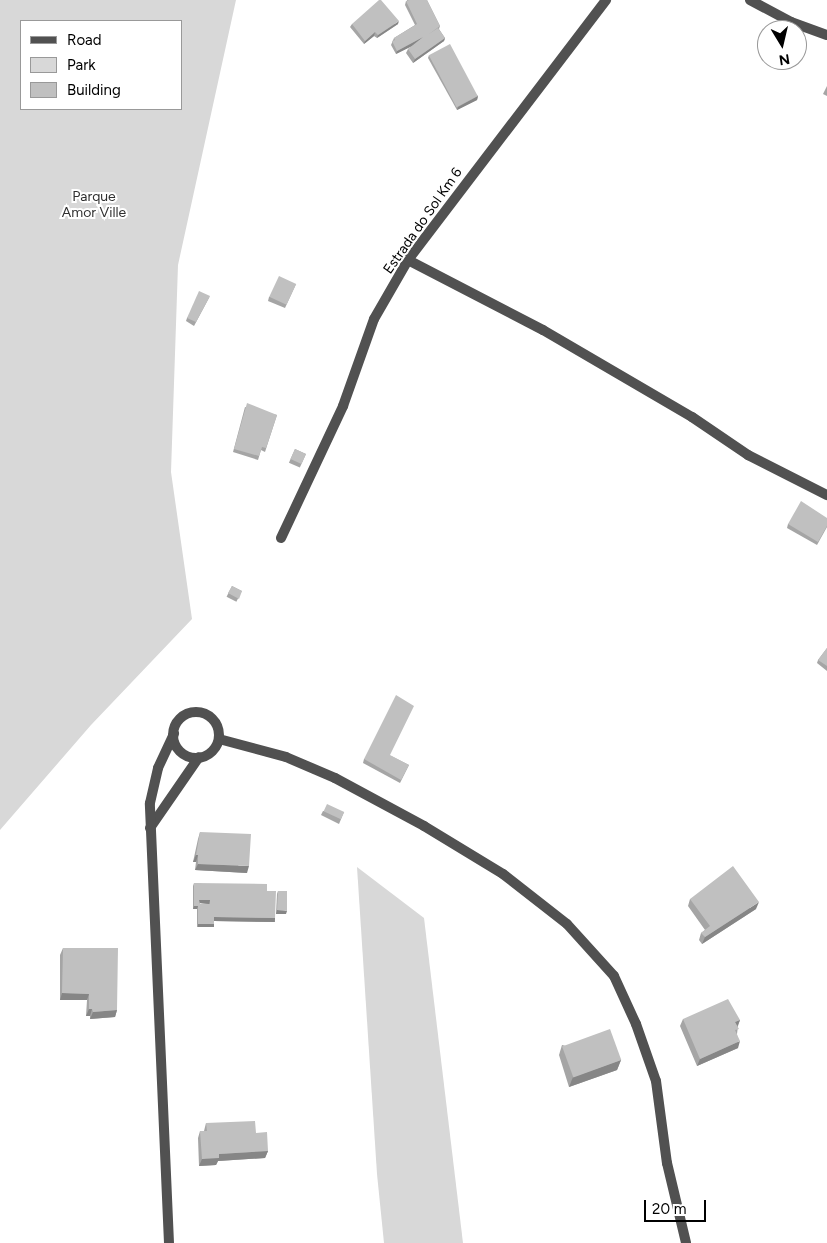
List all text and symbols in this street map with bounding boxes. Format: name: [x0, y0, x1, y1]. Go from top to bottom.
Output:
legend: [20, 20, 182, 110]
north arrow: [757, 20, 807, 70]
text: Road: [67, 31, 102, 49]
text: N: [778, 50, 791, 69]
text: Park: [67, 56, 96, 74]
text: Building: [67, 81, 121, 99]
street label: Estrada do Sol Km 6: [380, 165, 466, 277]
park label: Parque Amor Ville: [62, 189, 126, 222]
scale bar: [647, 1190, 710, 1222]
text: 20 m: [652, 1200, 686, 1218]

